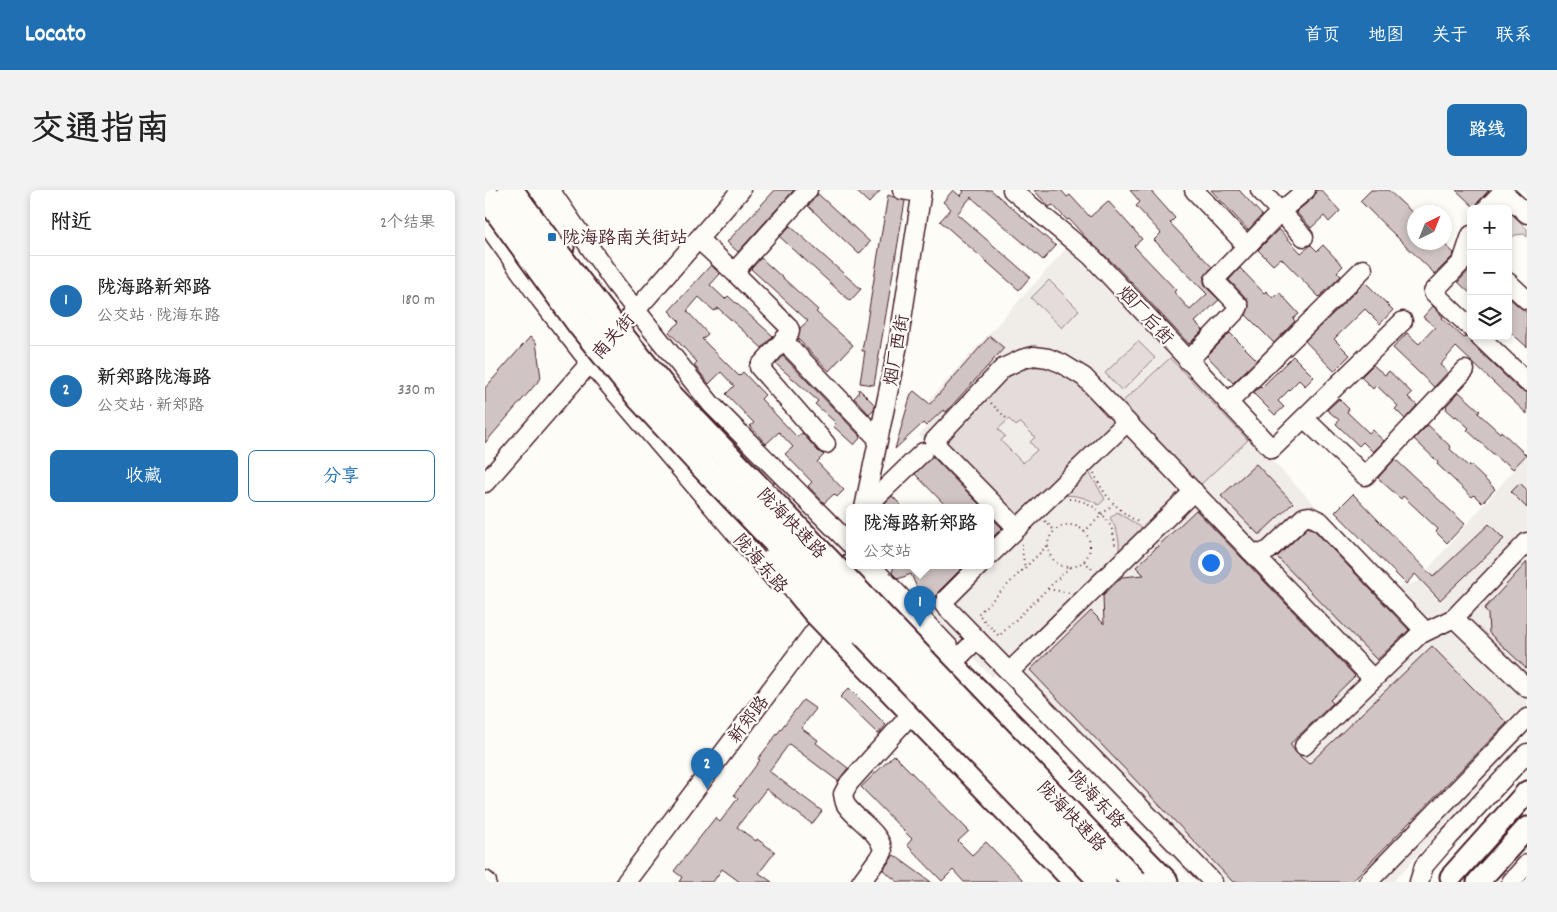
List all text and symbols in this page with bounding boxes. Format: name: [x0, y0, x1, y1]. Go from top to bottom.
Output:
text: Locato: [25, 18, 86, 52]
text: 首页: [1304, 24, 1340, 49]
text: 地图: [1368, 24, 1404, 49]
text: 关于: [1432, 24, 1468, 49]
text: 联系: [1496, 24, 1532, 49]
button: 路线: [1447, 104, 1527, 156]
text: 交通指南: [30, 107, 170, 157]
north arrow: [1407, 205, 1452, 250]
map controls: [1467, 205, 1512, 340]
button: +: [1467, 205, 1512, 250]
text: 附近: [50, 209, 92, 239]
text: 2个结果: [380, 212, 435, 235]
place label: 陇海路南关街站: [562, 227, 688, 252]
marker: 陇海路南关街站: [546, 231, 558, 243]
button: −: [1467, 250, 1512, 295]
text: 陇海路新郑路: [97, 276, 211, 303]
street label: 烟厂后街: [1110, 282, 1178, 352]
text: 1: [64, 289, 68, 312]
text: 180 m: [402, 289, 435, 312]
button: layers: [1467, 295, 1512, 340]
text: 公交站 · 陇海东路: [97, 305, 220, 328]
street label: 南关街: [588, 309, 642, 366]
street label: 烟厂西街: [880, 313, 917, 388]
text: 新郑路陇海路: [97, 366, 211, 393]
text: 2: [63, 379, 70, 402]
text: 330 m: [397, 379, 435, 402]
text: 公交站 · 新郑路: [97, 395, 204, 418]
button: 收藏: [50, 450, 238, 502]
button: 分享: [248, 450, 435, 502]
street label: 陇海快速路: [750, 484, 830, 566]
popup: [846, 504, 994, 569]
text: 陇海路新郑路: [863, 512, 977, 539]
street label: 陇海东路: [726, 529, 792, 600]
text: 公交站: [863, 541, 911, 564]
your location: [1198, 550, 1224, 576]
pin: 1: [904, 586, 936, 627]
street label: 新郑路: [724, 691, 776, 750]
pin: 2: [691, 748, 723, 789]
street label: 陇海东路: [1061, 766, 1129, 835]
street label: 陇海快速路: [1030, 777, 1110, 859]

